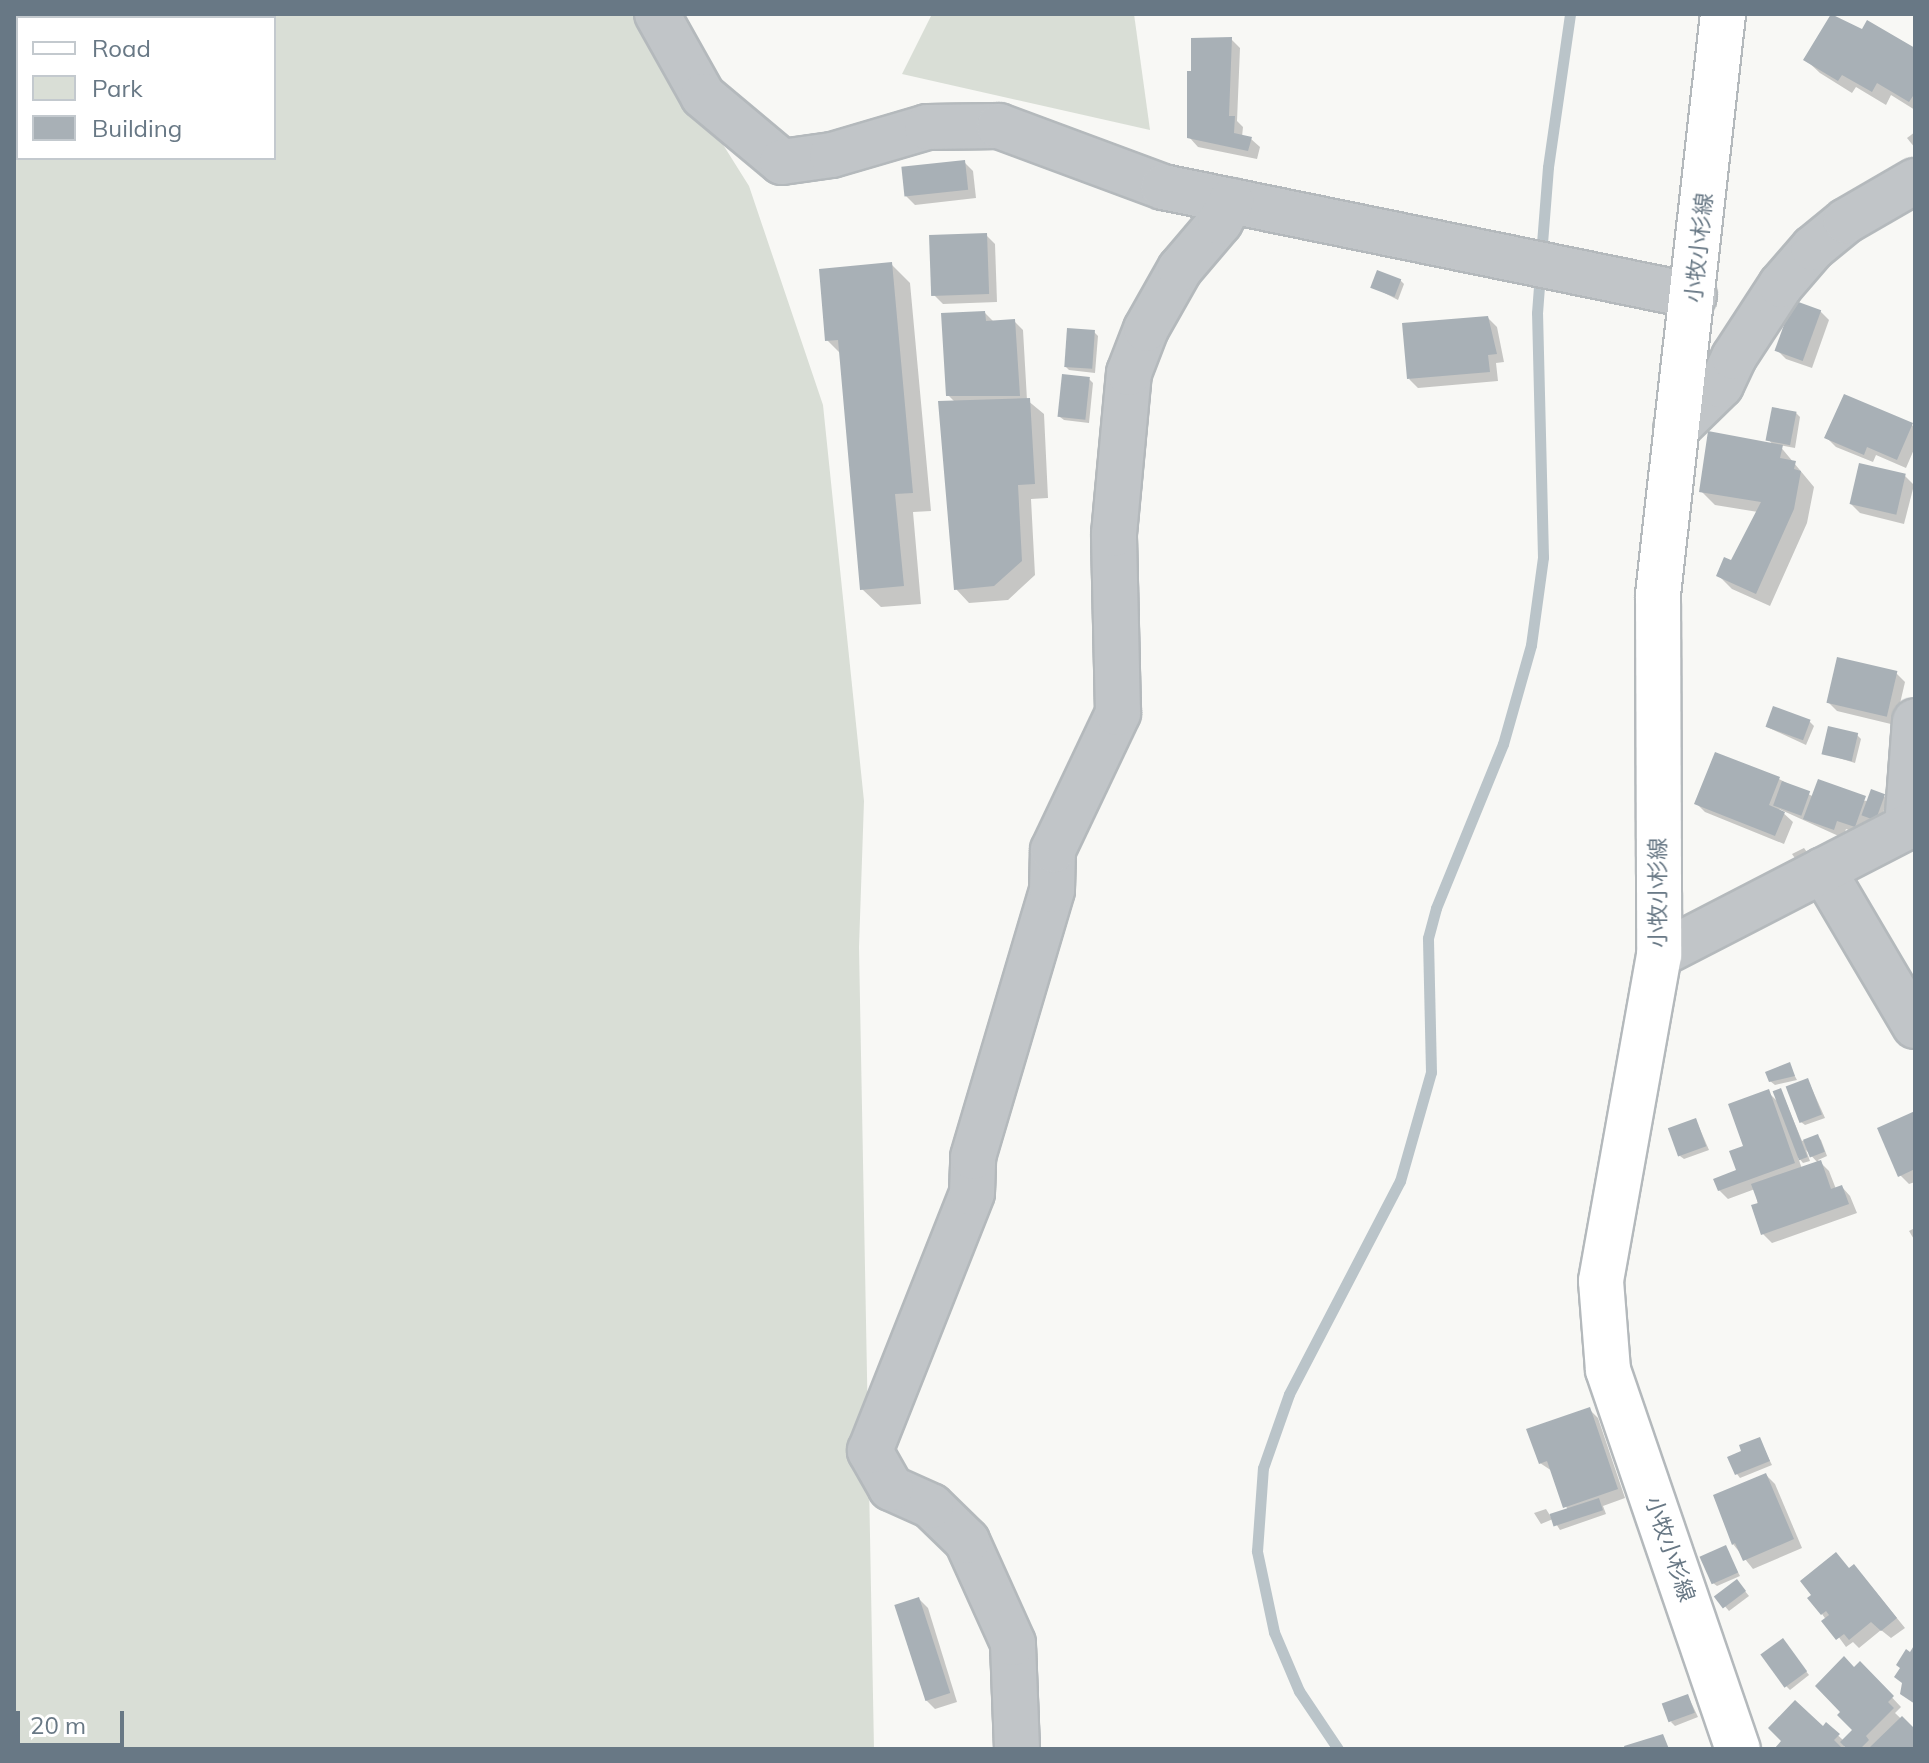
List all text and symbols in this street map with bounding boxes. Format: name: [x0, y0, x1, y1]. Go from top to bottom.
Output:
legend: [16, 16, 276, 160]
text: Road: [92, 33, 151, 63]
text: Park: [92, 73, 143, 103]
text: Building: [92, 113, 182, 143]
street label: 小牧小杉線: [1680, 192, 1718, 304]
street label: 小牧小杉線: [1645, 838, 1671, 948]
street label: 小牧小杉線: [1640, 1493, 1700, 1605]
scale bar: [20, 1695, 128, 1745]
text: 20 m: [30, 1710, 86, 1740]

